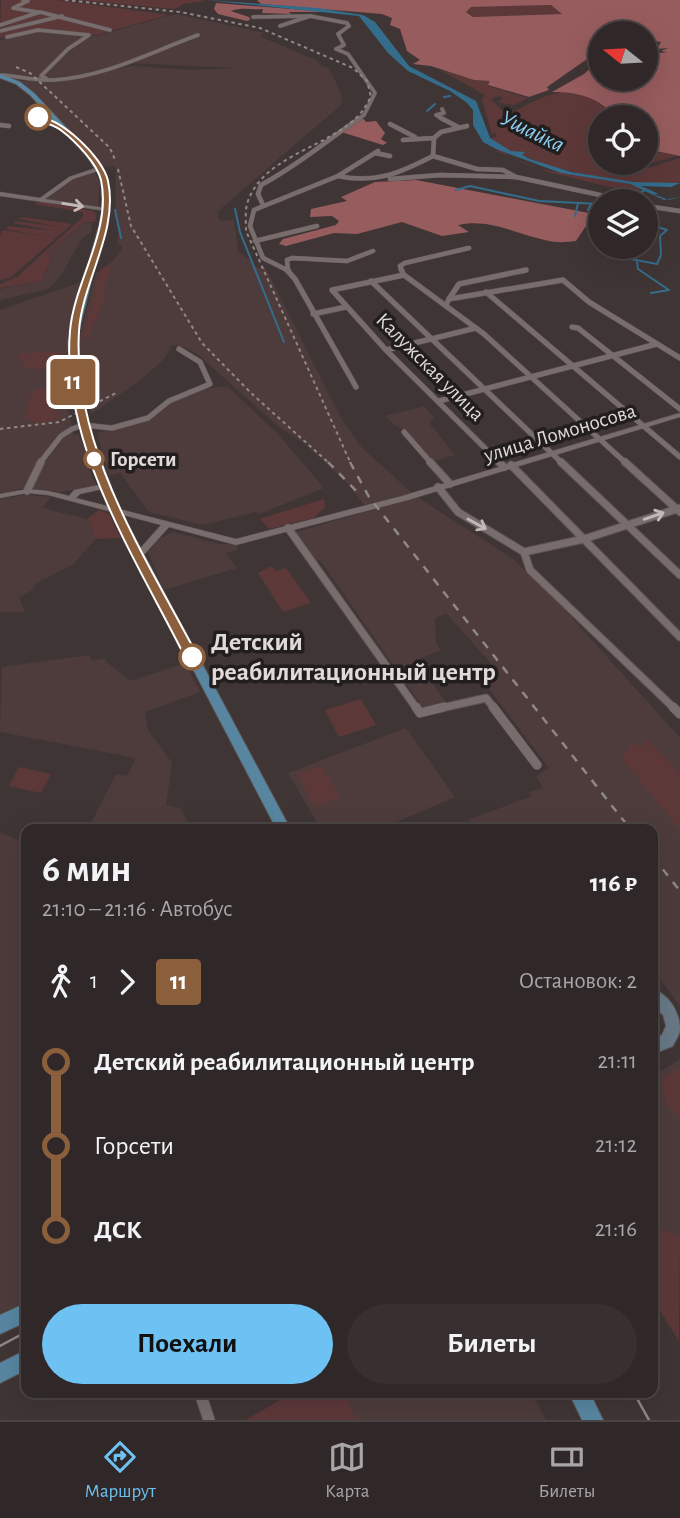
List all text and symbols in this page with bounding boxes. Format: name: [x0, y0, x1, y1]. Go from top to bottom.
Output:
north arrow: [588, 21, 658, 91]
map controls: [588, 21, 658, 259]
unlabelled marker: [25, 104, 51, 130]
button: locate: [588, 105, 658, 175]
water label: Ушайка: [497, 107, 567, 157]
button: layers: [588, 189, 658, 259]
one-way arrow: [61, 199, 84, 212]
street label: Калужская улица: [372, 309, 488, 425]
line badge: 11: [42, 359, 104, 405]
text: 11: [64, 370, 82, 394]
street label: улица Ломоносова: [481, 400, 639, 466]
marker: Горсети: [84, 449, 104, 469]
place label: Горсети: [110, 449, 177, 470]
one-way arrow: [643, 509, 665, 521]
one-way arrow: [466, 518, 487, 531]
place label: Детский реабилитационный центр: [211, 629, 496, 685]
marker: Детский реабилитационный центр: [179, 644, 205, 670]
text: 6 мин: [42, 851, 131, 889]
text: 116 ₽: [590, 870, 637, 896]
text: 21:10 – 21:16 · Автобус: [42, 898, 233, 921]
icon: walk: [42, 963, 80, 1001]
icon: forward: [108, 963, 146, 1001]
text: 1: [90, 970, 98, 993]
text: 11: [170, 970, 187, 994]
text: Остановок: 2: [519, 970, 637, 993]
text: Детский реабилитационный центр: [94, 1049, 475, 1075]
text: 21:11: [598, 1050, 637, 1073]
text: Горсети: [94, 1133, 174, 1159]
text: 21:12: [595, 1134, 637, 1157]
text: ДСК: [94, 1217, 142, 1243]
text: 21:16: [595, 1218, 637, 1241]
button: Поехали: [42, 1304, 333, 1384]
button: Билеты: [347, 1304, 637, 1384]
tab: Маршрут: [85, 1438, 156, 1503]
tab: Карта: [325, 1438, 369, 1503]
tab: Билеты: [539, 1438, 595, 1503]

